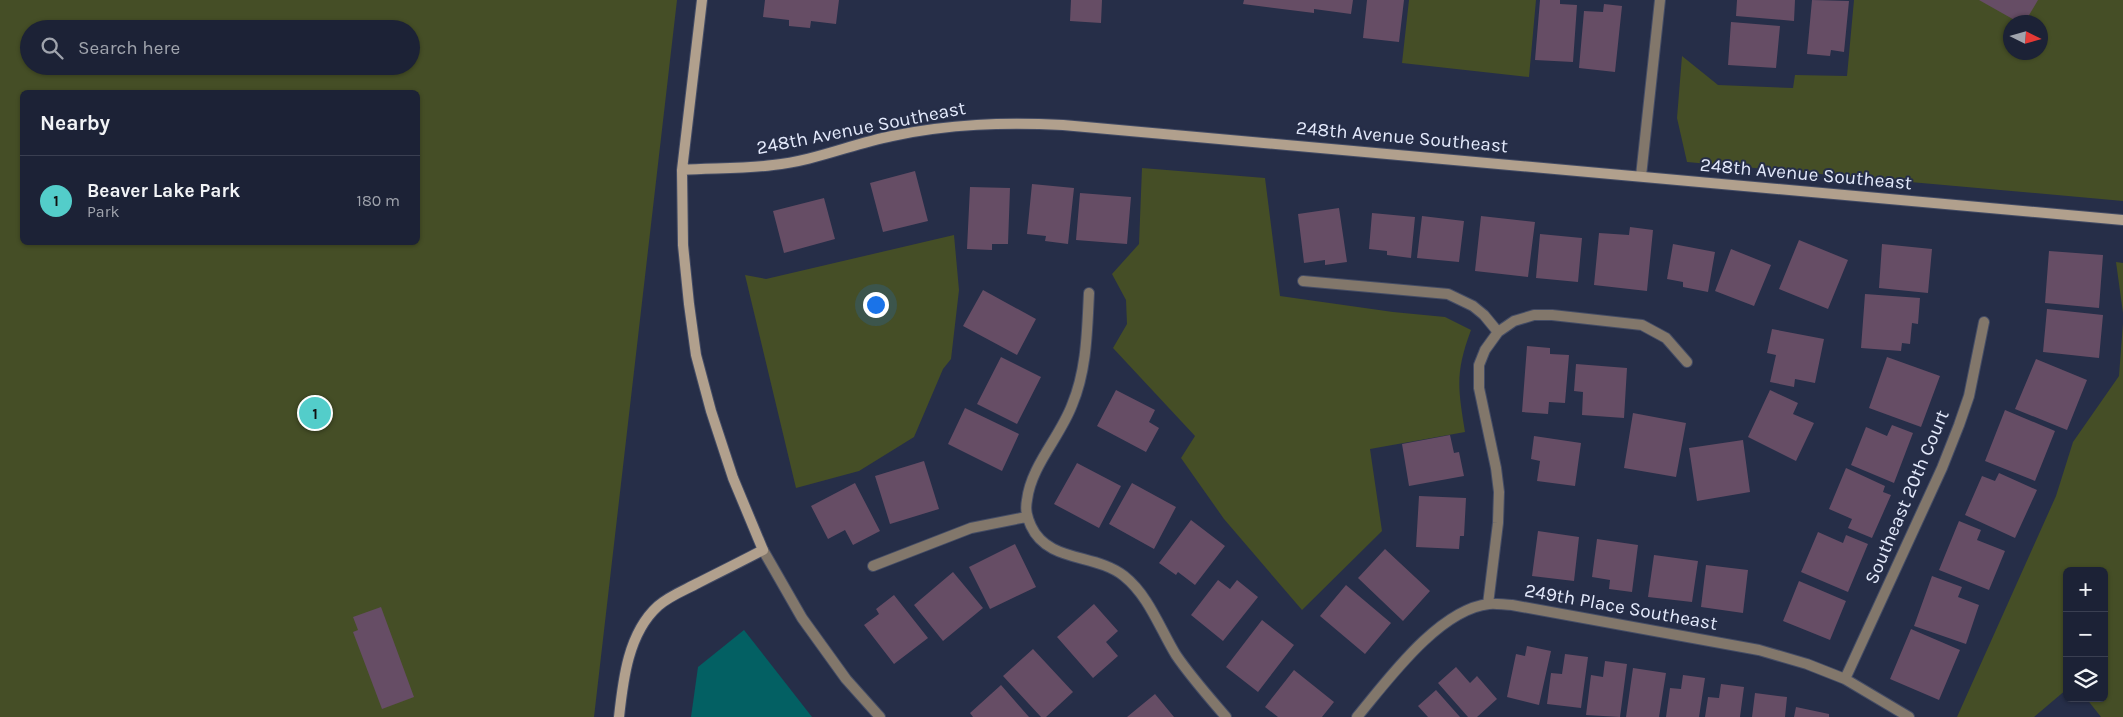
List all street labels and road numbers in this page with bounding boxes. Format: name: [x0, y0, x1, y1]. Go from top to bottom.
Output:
street label: 248th Avenue Southeast: [754, 97, 968, 159]
street label: 248th Avenue Southeast: [1295, 117, 1509, 157]
street label: 248th Avenue Southeast: [1699, 154, 1913, 194]
street label: Southeast 20th Court: [1860, 407, 1954, 587]
street label: 249th Place Southeast: [1523, 579, 1719, 635]

